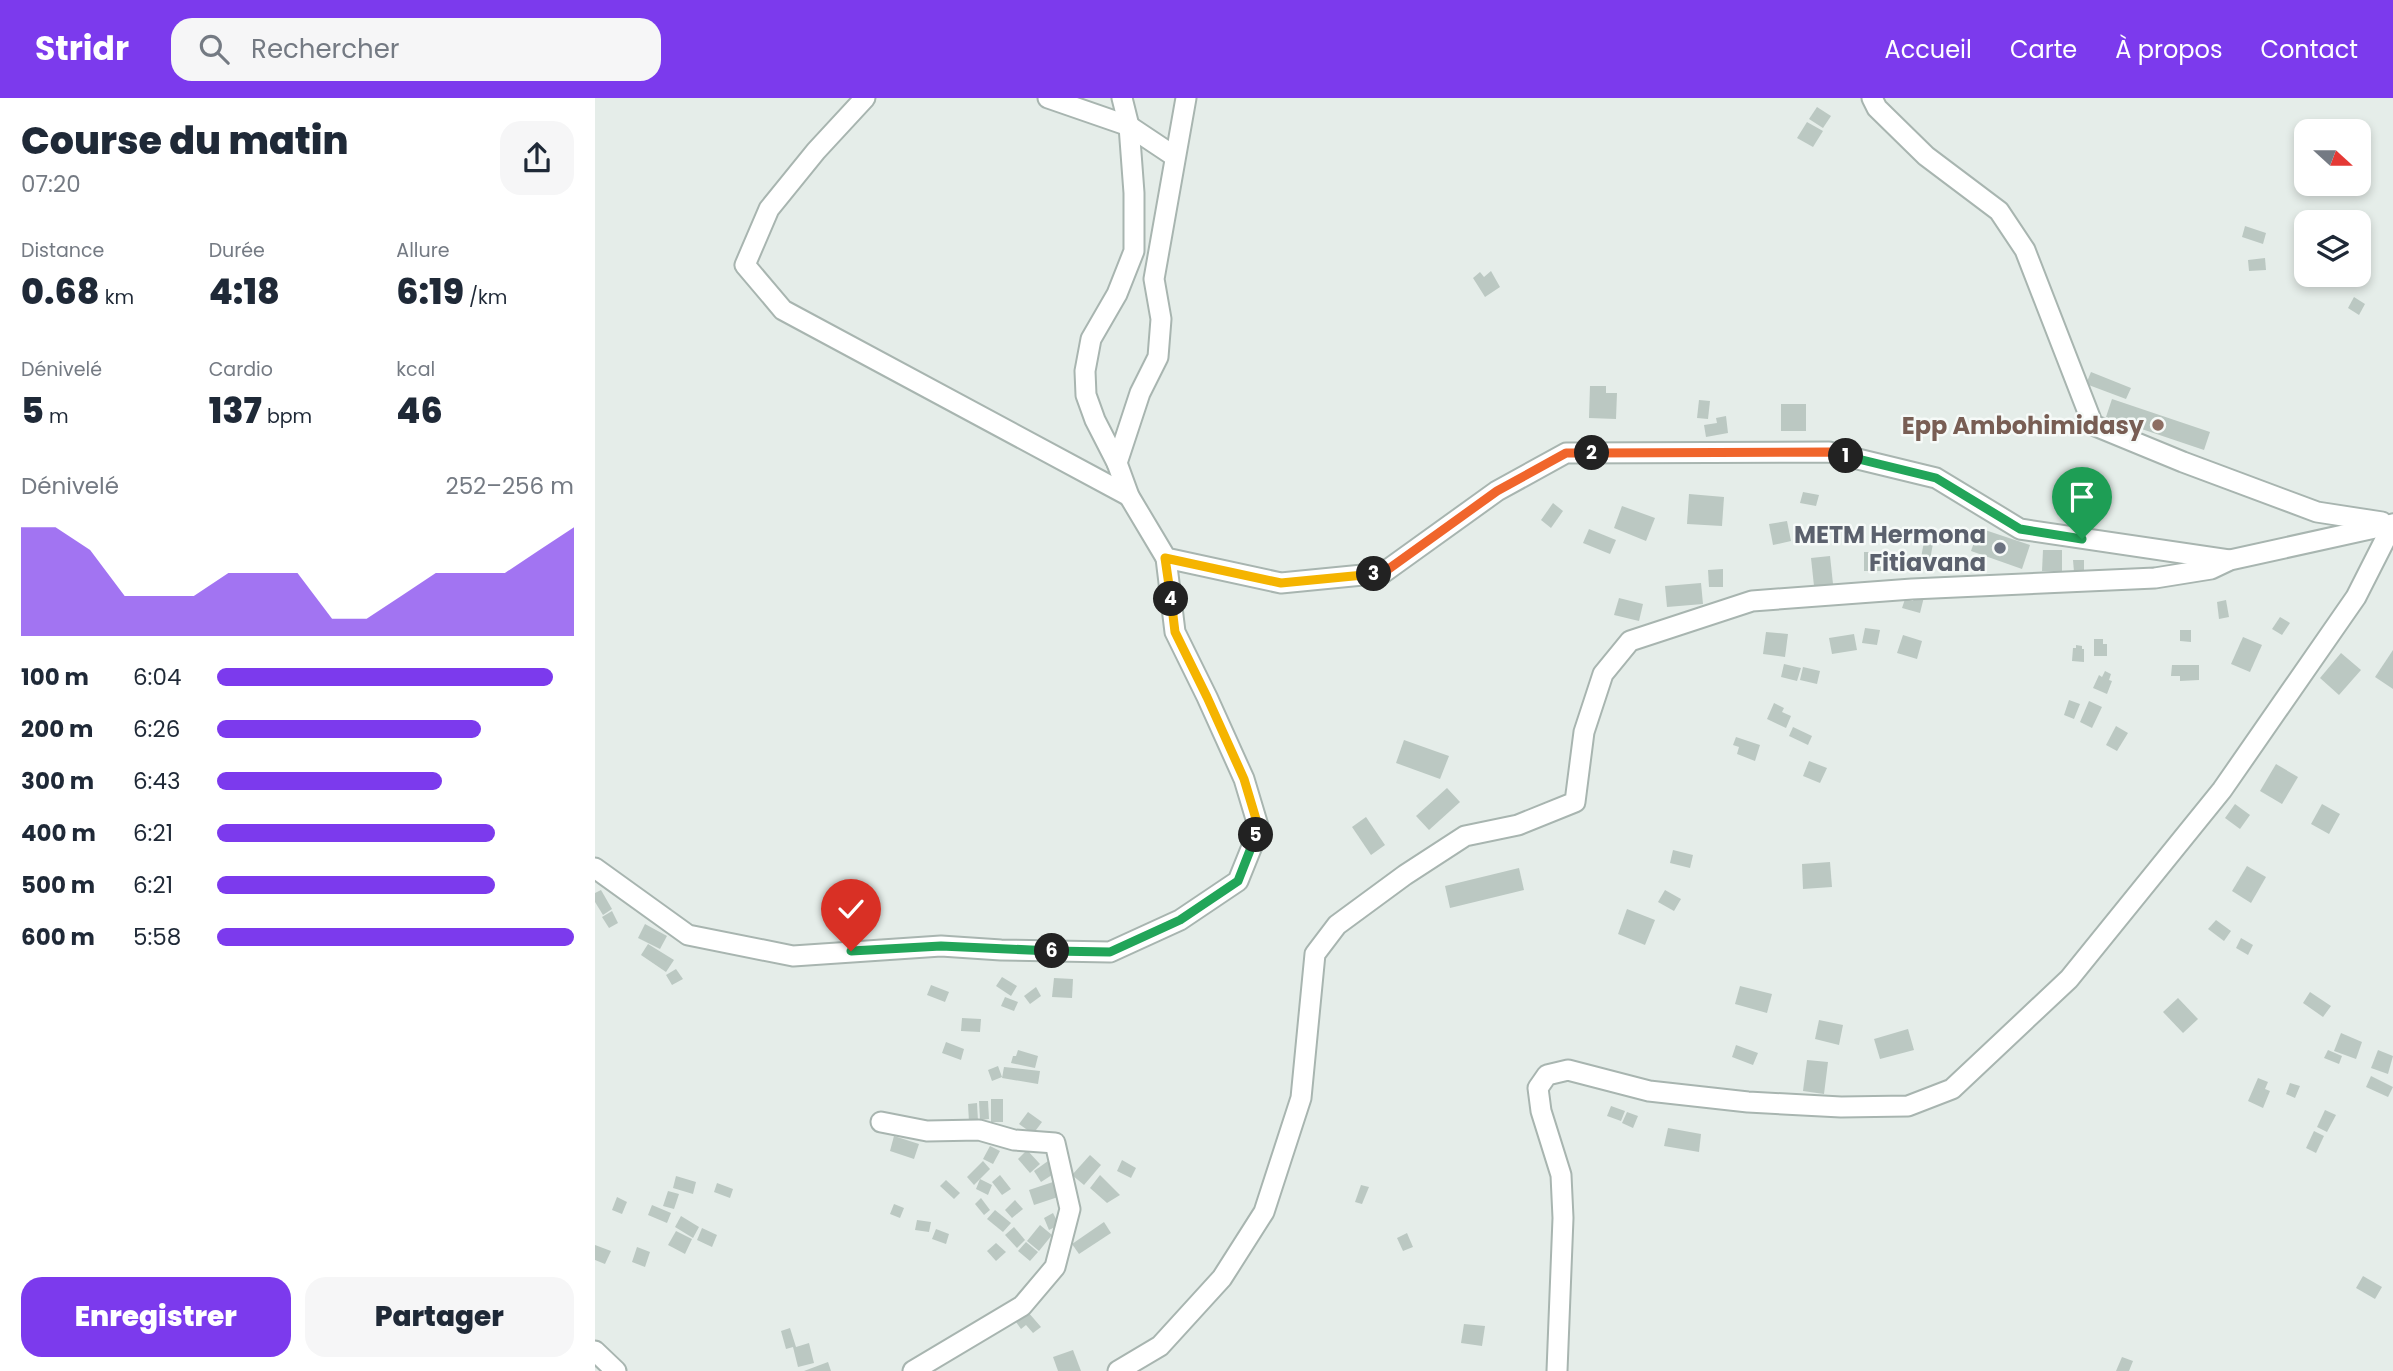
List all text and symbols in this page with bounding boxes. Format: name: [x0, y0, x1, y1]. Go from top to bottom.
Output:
search box: [171, 18, 661, 81]
text: Stridr: [35, 25, 129, 72]
icon: search: [195, 30, 233, 68]
text: Rechercher: [251, 31, 400, 67]
text: Accueil: [1885, 33, 1972, 66]
text: Carte: [2010, 33, 2077, 66]
text: À propos: [2115, 33, 2222, 66]
text: Contact: [2260, 33, 2358, 66]
text: Course du matin: [21, 114, 349, 167]
north arrow: [2294, 119, 2371, 196]
map controls: [2294, 119, 2371, 287]
button: share: [500, 121, 574, 195]
text: 07:20: [21, 168, 81, 200]
button: layers: [2294, 210, 2371, 287]
text: Distance: [21, 237, 104, 264]
text: Durée: [209, 237, 265, 264]
text: Allure: [396, 237, 450, 264]
text: 0.68: [21, 267, 100, 316]
text: 4:18: [209, 267, 280, 316]
text: 6:19: [396, 267, 464, 316]
text: km: [100, 284, 134, 311]
text: /km: [464, 284, 507, 311]
text: Dénivelé: [21, 356, 102, 383]
text: Cardio: [209, 356, 273, 383]
text: kcal: [396, 356, 435, 383]
text: 5: [21, 386, 44, 435]
text: 137: [209, 386, 262, 435]
text: 46: [396, 386, 443, 435]
text: m: [44, 403, 69, 430]
text: bpm: [262, 403, 312, 430]
place label: Epp Ambohimidasy: [1902, 409, 2145, 442]
marker: Epp Ambohimidasy: [2150, 417, 2166, 433]
pin: 2: [1574, 436, 1609, 470]
pin: 1: [1829, 438, 1863, 474]
text: 2: [1586, 439, 1597, 466]
text: 1: [1842, 442, 1849, 469]
pin: [2052, 467, 2112, 539]
text: Dénivelé: [21, 470, 119, 502]
text: 252–256 m: [445, 470, 574, 502]
icon: arrive: [2063, 478, 2101, 516]
place label: METM Hermona Fitiavana: [1794, 518, 1986, 579]
marker: METM Hermona Fitiavana: [1992, 540, 2008, 556]
pin: 3: [1357, 556, 1391, 592]
text: 3: [1368, 560, 1379, 587]
pin: 4: [1153, 582, 1189, 616]
text: 4: [1164, 585, 1177, 612]
text: 100 m: [21, 661, 89, 693]
text: 6:04: [133, 661, 181, 693]
text: 200 m: [21, 713, 93, 745]
text: 6:26: [133, 713, 180, 745]
text: 300 m: [21, 765, 94, 797]
text: 6:43: [133, 765, 181, 797]
text: 400 m: [21, 817, 96, 849]
text: 6:21: [133, 817, 173, 849]
pin: 5: [1239, 818, 1273, 852]
text: 5: [1249, 821, 1262, 848]
text: 500 m: [21, 869, 95, 901]
text: 6:21: [133, 869, 173, 901]
pin: [821, 879, 881, 951]
icon: check: [832, 890, 870, 928]
text: 600 m: [21, 921, 95, 953]
text: 5:58: [133, 921, 181, 953]
pin: 6: [1035, 934, 1070, 968]
text: 6: [1045, 937, 1058, 964]
button: Enregistrer: [21, 1277, 291, 1357]
button: Partager: [305, 1277, 574, 1357]

